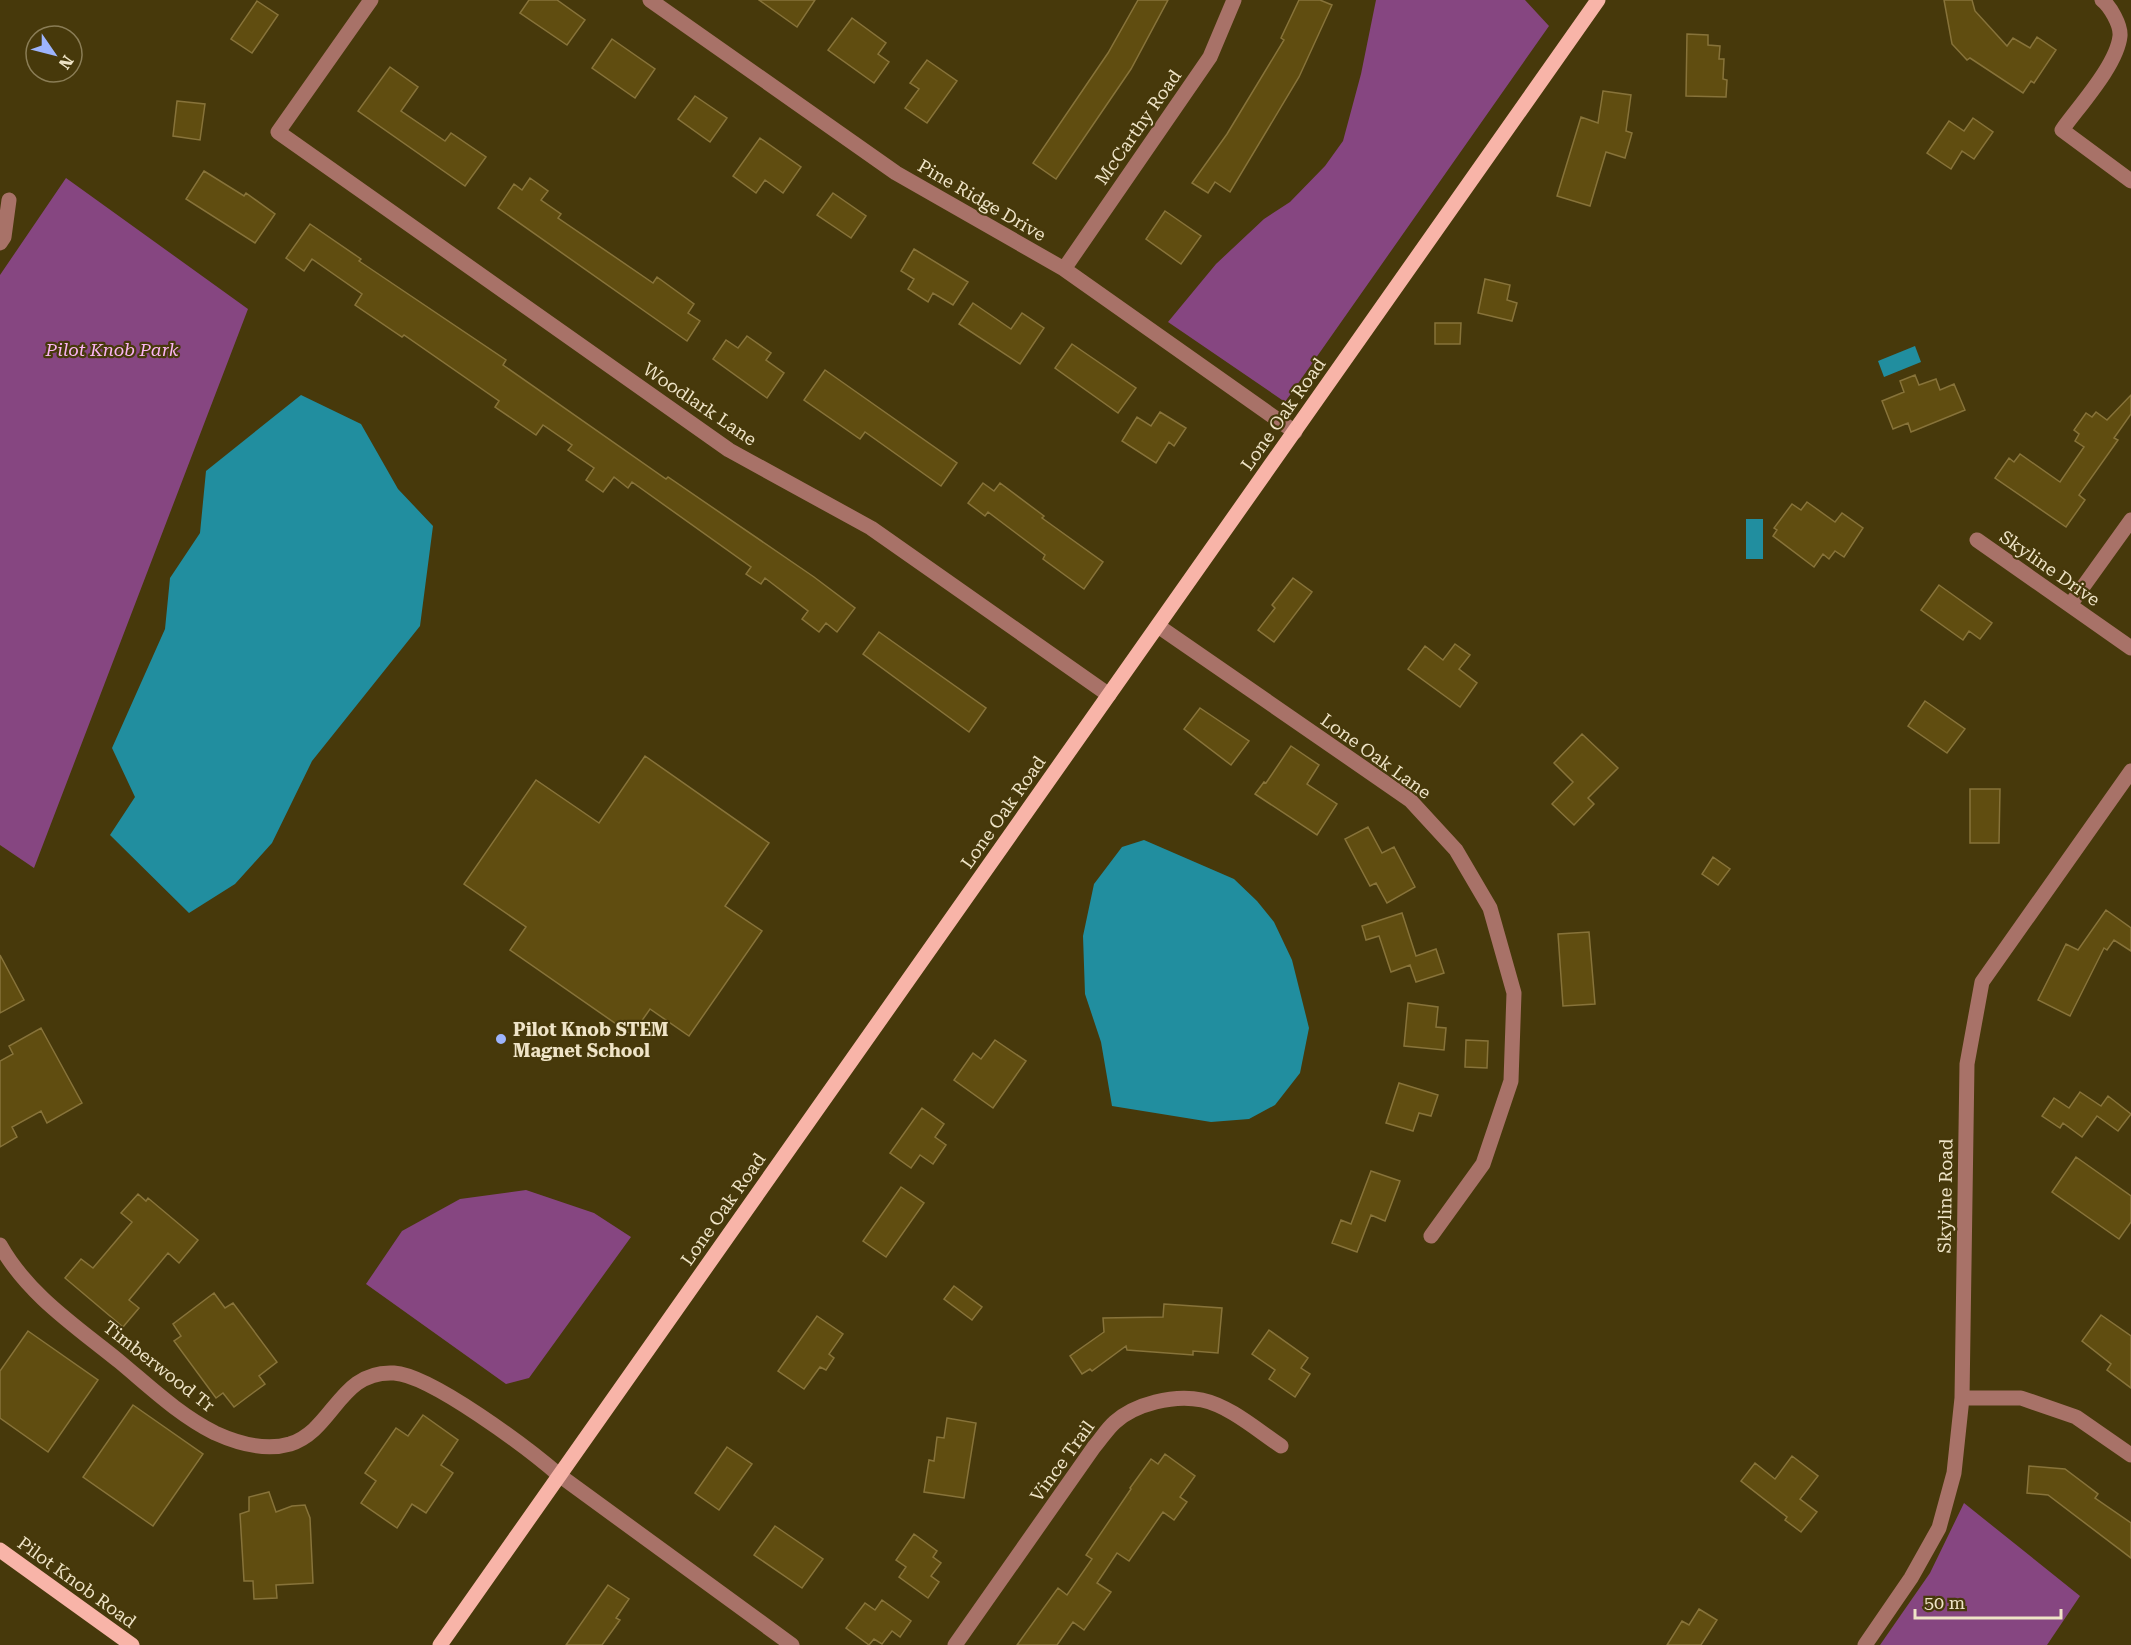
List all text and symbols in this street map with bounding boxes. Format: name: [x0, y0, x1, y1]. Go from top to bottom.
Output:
north arrow: [24, 24, 84, 84]
text: N: [55, 52, 77, 73]
street label: McCarthy Road: [1091, 65, 1186, 188]
street label: Pine Ridge Drive: [914, 155, 1050, 245]
park label: Pilot Knob Park: [44, 339, 179, 360]
street label: Lone Oak Road: [1236, 353, 1330, 474]
street label: Woodlark Lane: [639, 358, 761, 450]
street label: Skyline Drive: [1996, 526, 2104, 610]
street label: Lone Oak Lane: [1317, 709, 1435, 803]
street label: Lone Oak Road: [956, 751, 1050, 872]
place label: Pilot Knob STEM Magnet School: [513, 1019, 668, 1061]
marker: Pilot Knob STEM Magnet School: [494, 1032, 508, 1046]
street label: Skyline Road: [1934, 1138, 1957, 1254]
street label: Lone Oak Road: [676, 1148, 770, 1269]
street label: Timberwood Tr: [99, 1316, 219, 1416]
street label: Vince Trail: [1026, 1416, 1099, 1505]
street label: Pilot Knob Road: [14, 1532, 141, 1632]
scale bar: [1915, 1582, 2060, 1620]
text: 50 m: [1924, 1592, 1965, 1613]

